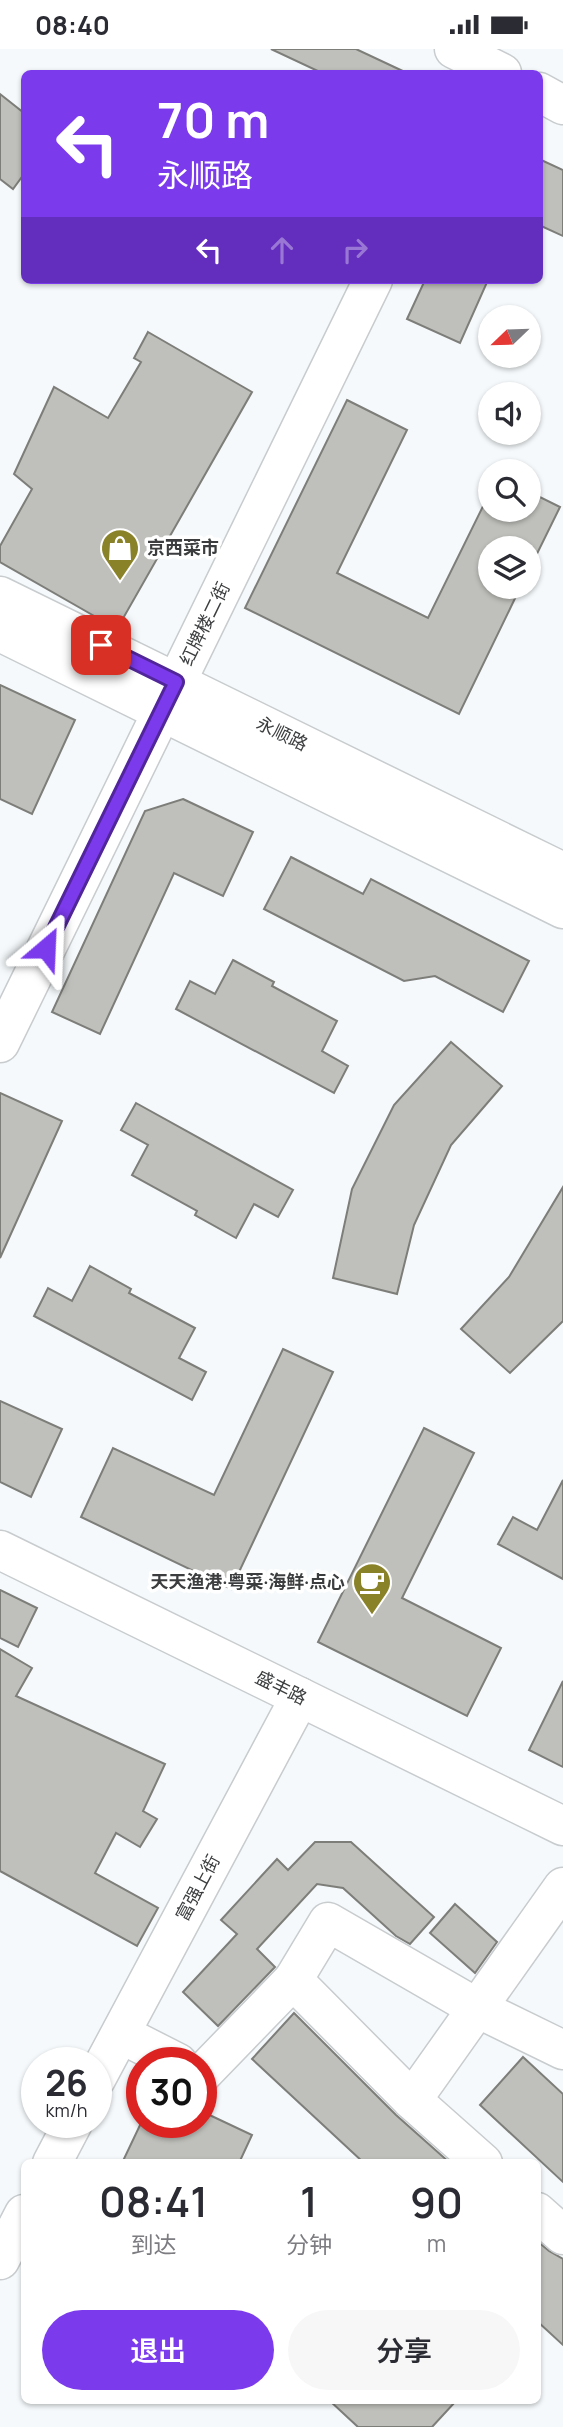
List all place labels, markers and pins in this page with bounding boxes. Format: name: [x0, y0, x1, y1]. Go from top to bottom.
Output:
shop icon: 京西菜市: [99, 527, 141, 582]
place label: 京西菜市: [147, 535, 219, 559]
pin: [71, 615, 131, 675]
cafe icon: 天天渔港·粤菜·海鲜·点心: [351, 1561, 393, 1616]
place label: 天天渔港·粤菜·海鲜·点心: [151, 1569, 345, 1593]

